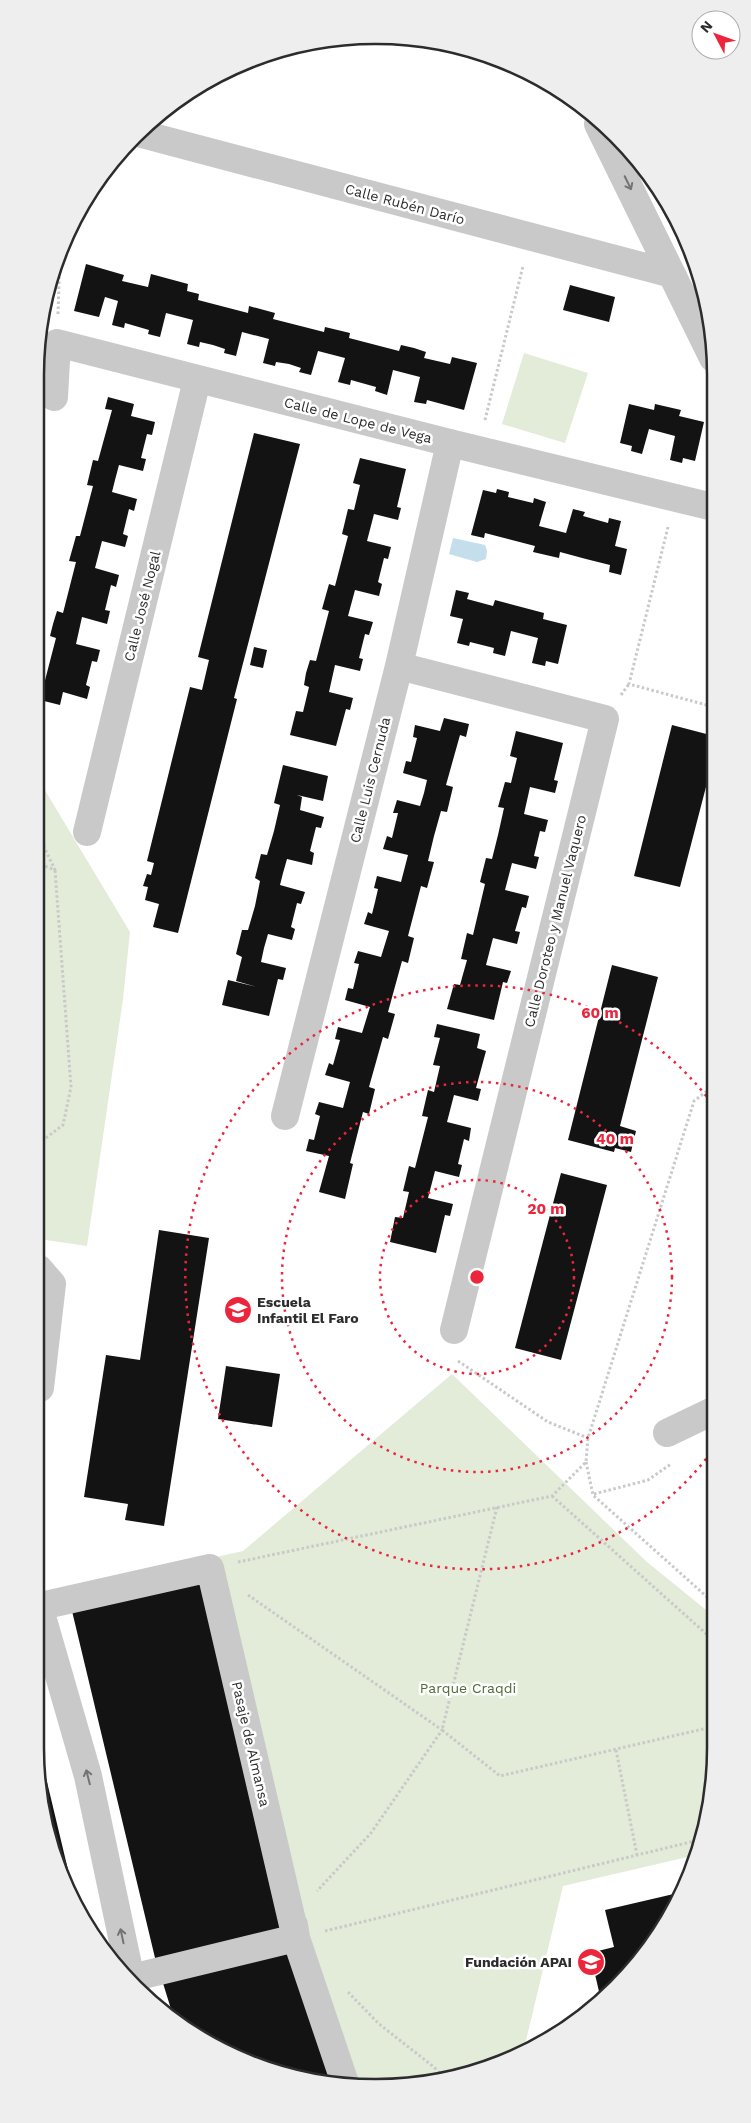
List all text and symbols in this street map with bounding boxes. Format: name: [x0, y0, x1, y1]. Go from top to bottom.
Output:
north arrow: [691, 10, 741, 60]
text: N: [697, 17, 716, 36]
one-way arrow: [623, 175, 633, 190]
street label: Calle Rubén Darío: [344, 180, 466, 228]
street label: Calle de Lope de Vega: [282, 394, 434, 446]
street label: Calle José Nogal: [121, 548, 164, 663]
street label: Calle Luis Cernuda: [347, 715, 393, 845]
street label: Calle Doroteo y Manuel Vaquero: [521, 813, 589, 1029]
text: 60 m: [581, 1004, 619, 1022]
text: 40 m: [596, 1130, 634, 1148]
text: 20 m: [527, 1200, 565, 1218]
centre of rings: [468, 1268, 486, 1286]
place label: Escuela Infantil El Faro: [257, 1294, 359, 1326]
school or university icon: Escuela Infantil El Faro: [223, 1295, 253, 1325]
street label: Pasaje de Almansa: [229, 1680, 273, 1808]
park label: Parque Craqdi: [420, 1680, 516, 1696]
one-way arrow: [83, 1770, 92, 1786]
one-way arrow: [116, 1929, 126, 1945]
school or university icon: Fundación APAI: [576, 1947, 606, 1977]
place label: Fundación APAI: [465, 1954, 572, 1970]

